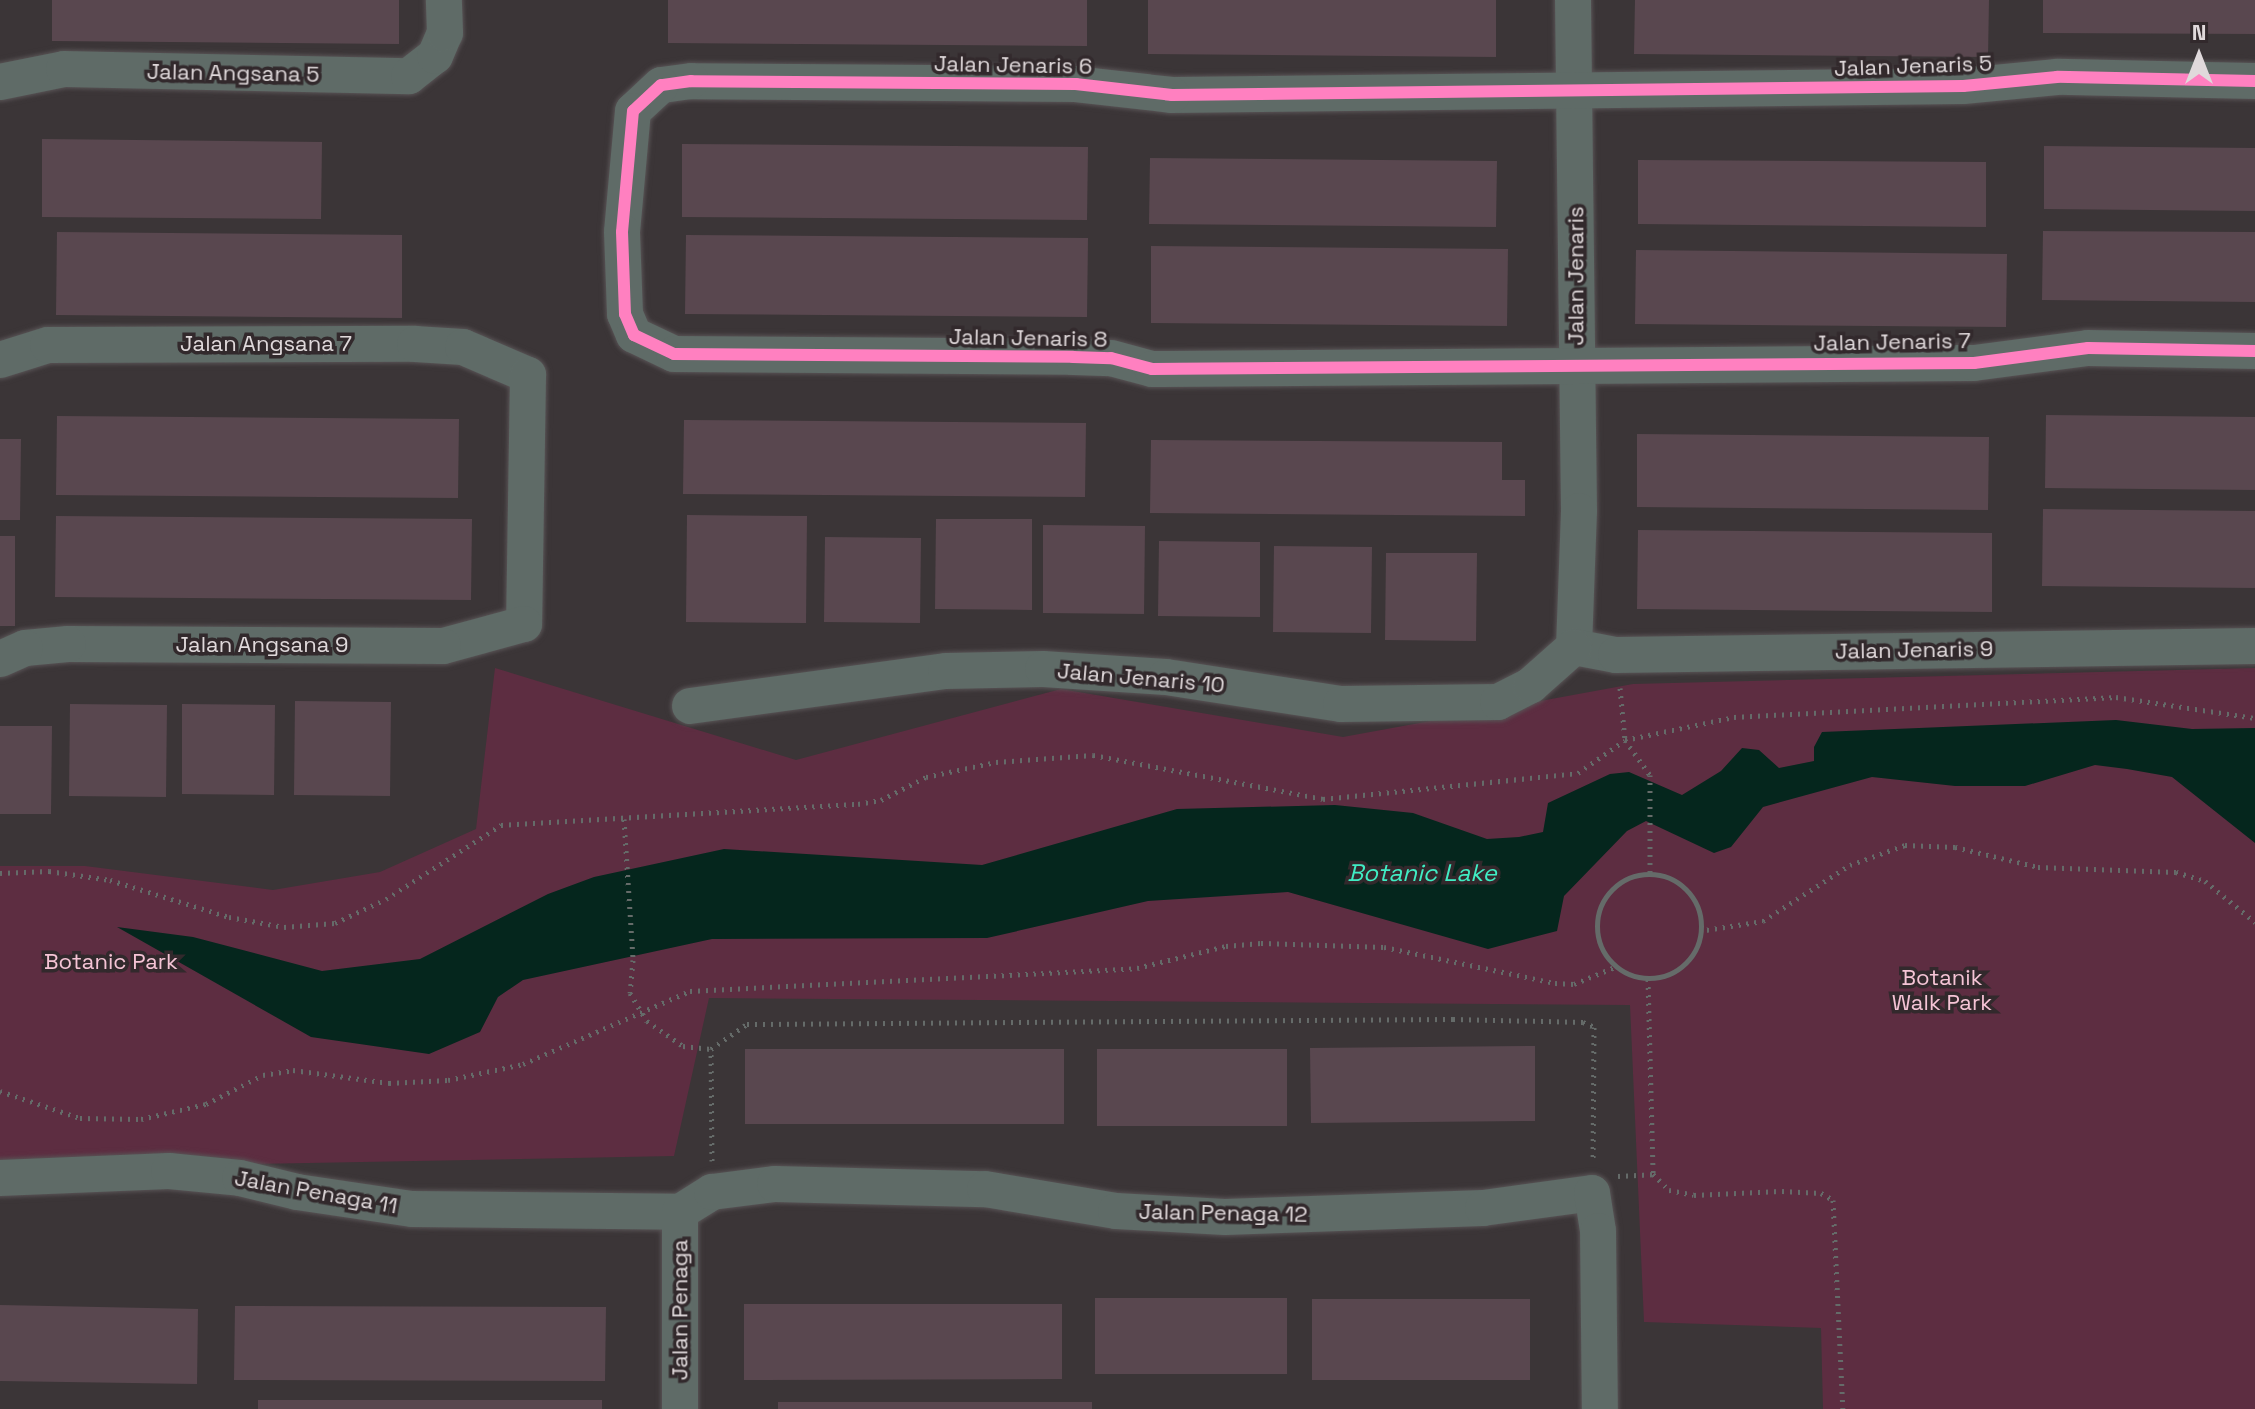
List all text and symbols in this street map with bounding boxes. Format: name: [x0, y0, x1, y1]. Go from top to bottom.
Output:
north arrow: [2159, 16, 2239, 96]
text: N: [2192, 18, 2206, 46]
street label: Jalan Jenaris 6: [934, 50, 1092, 80]
street label: Jalan Jenaris 5: [1834, 50, 1992, 82]
street label: Jalan Angsana 5: [146, 58, 320, 88]
street label: Jalan Jenaris: [1563, 206, 1589, 346]
street label: Jalan Jenaris 8: [948, 323, 1108, 353]
street label: Jalan Jenaris 7: [1813, 327, 1971, 357]
street label: Jalan Angsana 7: [180, 331, 352, 357]
street label: Jalan Angsana 9: [175, 632, 349, 658]
street label: Jalan Jenaris 9: [1835, 635, 1993, 665]
street label: Jalan Jenaris 10: [1056, 658, 1226, 698]
water label: Botanic Lake: [1347, 859, 1497, 887]
park label: Botanic Park: [44, 949, 178, 975]
park label: Botanik Walk Park: [1892, 964, 1992, 1016]
street label: Jalan Penaga 11: [233, 1165, 399, 1219]
street label: Jalan Penaga 12: [1138, 1198, 1308, 1228]
street label: Jalan Penaga: [667, 1240, 693, 1380]

